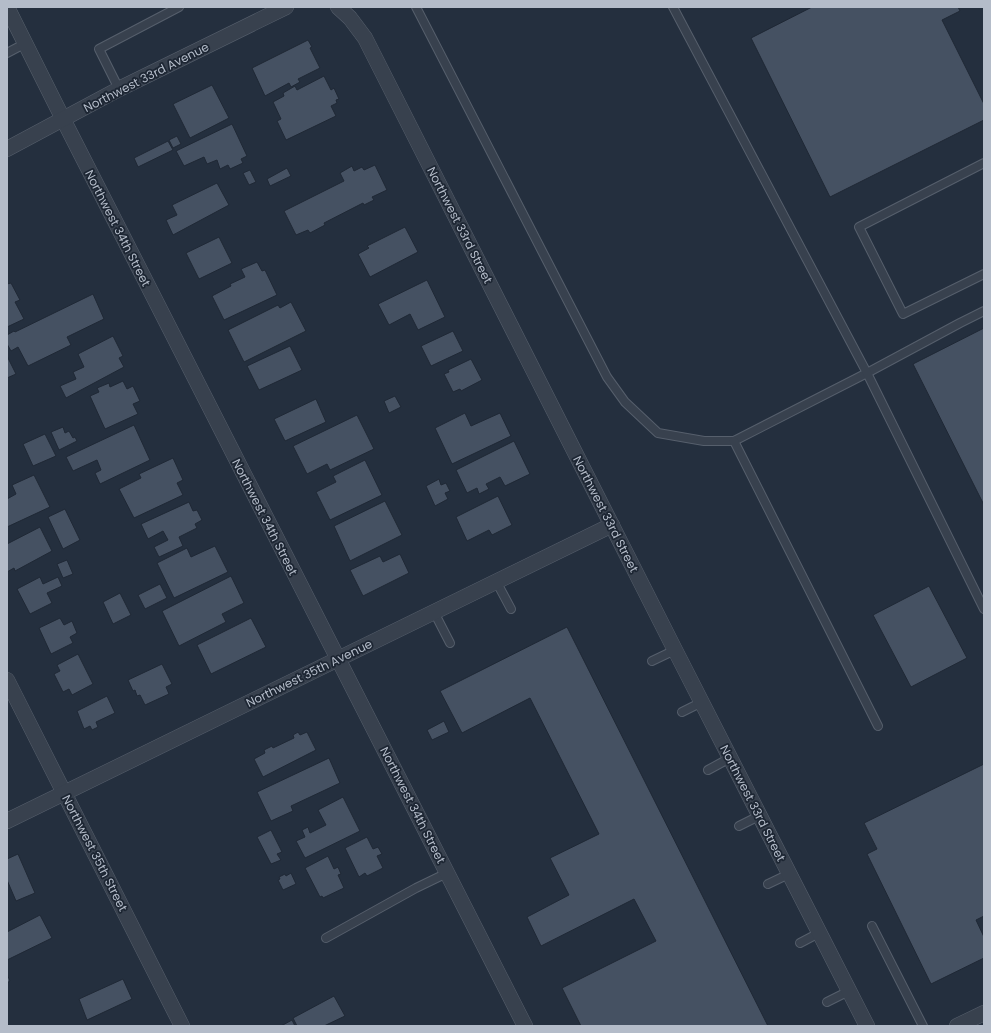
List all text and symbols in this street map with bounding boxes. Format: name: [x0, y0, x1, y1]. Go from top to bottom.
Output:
street label: Northwest 33rd Avenue: [80, 38, 212, 116]
street label: Northwest 33rd Street: [423, 164, 497, 286]
street label: Northwest 34th Street: [81, 167, 155, 289]
street label: Northwest 33rd Street: [569, 453, 643, 575]
street label: Northwest 34th Street: [228, 456, 302, 578]
street label: Northwest 35th Avenue: [243, 635, 375, 711]
street label: Northwest 33rd Street: [716, 742, 790, 864]
street label: Northwest 34th Street: [376, 744, 450, 866]
street label: Northwest 35th Street: [58, 792, 132, 914]

